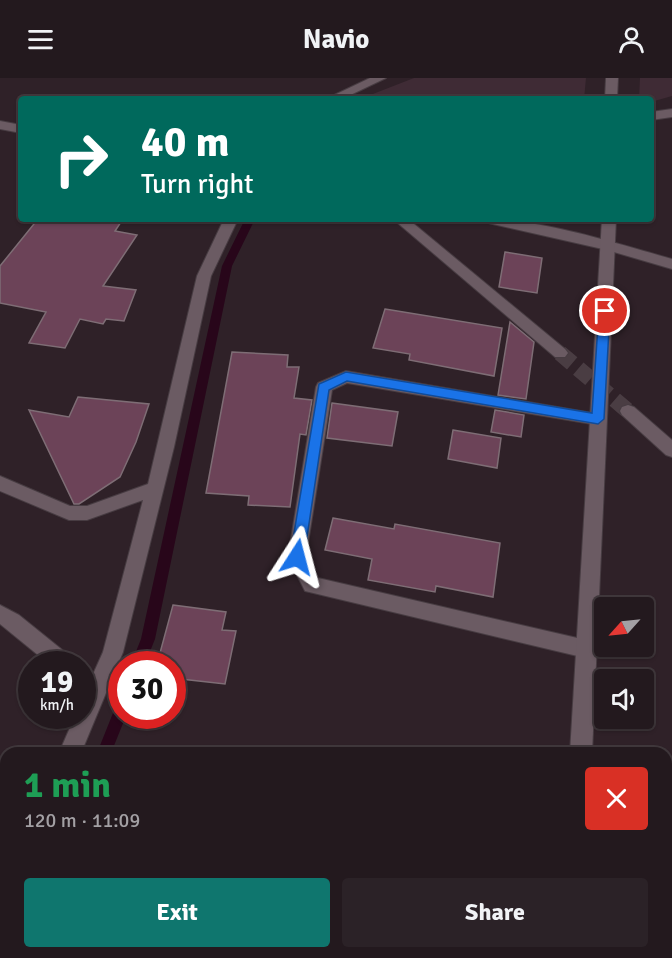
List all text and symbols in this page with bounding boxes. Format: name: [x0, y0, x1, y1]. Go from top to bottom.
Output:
icon: menu: [24, 23, 57, 56]
text: Navio: [303, 23, 369, 56]
icon: person: [615, 23, 648, 56]
text: 40 m: [141, 117, 230, 168]
icon: right: [42, 120, 120, 198]
text: Turn right: [141, 168, 254, 201]
pin: [579, 285, 630, 336]
icon: arrive: [588, 294, 621, 327]
position arrow: [265, 525, 329, 589]
north arrow: [594, 597, 654, 657]
map controls: [594, 597, 654, 729]
speed limit sign: 30: [108, 651, 186, 729]
text: 19: [41, 664, 73, 701]
button: sound: [594, 669, 654, 729]
text: km/h: [40, 696, 74, 714]
text: 1 min: [24, 763, 111, 808]
button: close: [585, 767, 648, 830]
text: 120 m · 11:09: [24, 808, 140, 833]
button: Exit: [24, 878, 330, 947]
button: Share: [342, 878, 648, 947]

